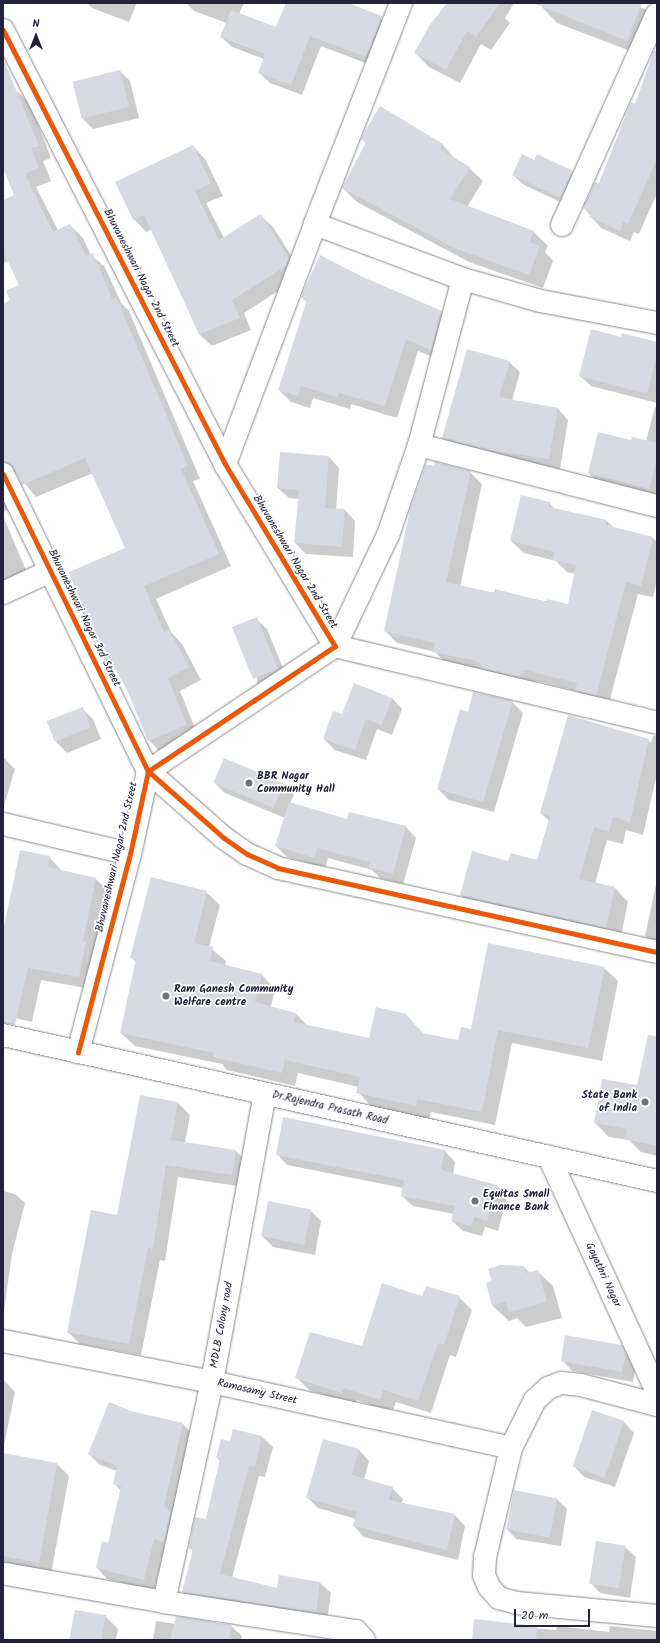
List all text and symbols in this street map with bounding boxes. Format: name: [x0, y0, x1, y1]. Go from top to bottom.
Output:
text: N: [33, 15, 39, 33]
north arrow: [16, 16, 56, 56]
street label: Bhuvaneshwari Nagar 2nd Street: [100, 207, 182, 349]
street label: Bhuvaneshwari Nagar 2nd Street: [250, 493, 340, 631]
street label: Bhuvaneshwari Nagar 3rd Street: [45, 547, 123, 689]
place label: BBR Nagar Community Hall: [257, 770, 335, 796]
marker: BBR Nagar Community Hall: [244, 778, 254, 788]
street label: Bhuvaneshwari Nagar 2nd Street: [93, 781, 141, 933]
place label: Ram Ganesh Community Welfare centre: [174, 983, 293, 1009]
marker: Ram Ganesh Community Welfare centre: [161, 991, 171, 1001]
street label: Dr.Rajendra Prasath Road: [271, 1088, 389, 1128]
place label: State Bank of India: [582, 1089, 637, 1115]
marker: State Bank of India: [640, 1097, 650, 1107]
place label: Equitas Small Finance Bank: [483, 1188, 549, 1214]
marker: Equitas Small Finance Bank: [470, 1196, 480, 1206]
street label: Gayathri Nagar: [582, 1241, 624, 1309]
street label: MDLB Colony road: [208, 1281, 236, 1369]
street label: Ramasamy Street: [216, 1376, 298, 1408]
scale bar: [516, 1601, 592, 1627]
text: 20 m: [521, 1606, 548, 1625]

